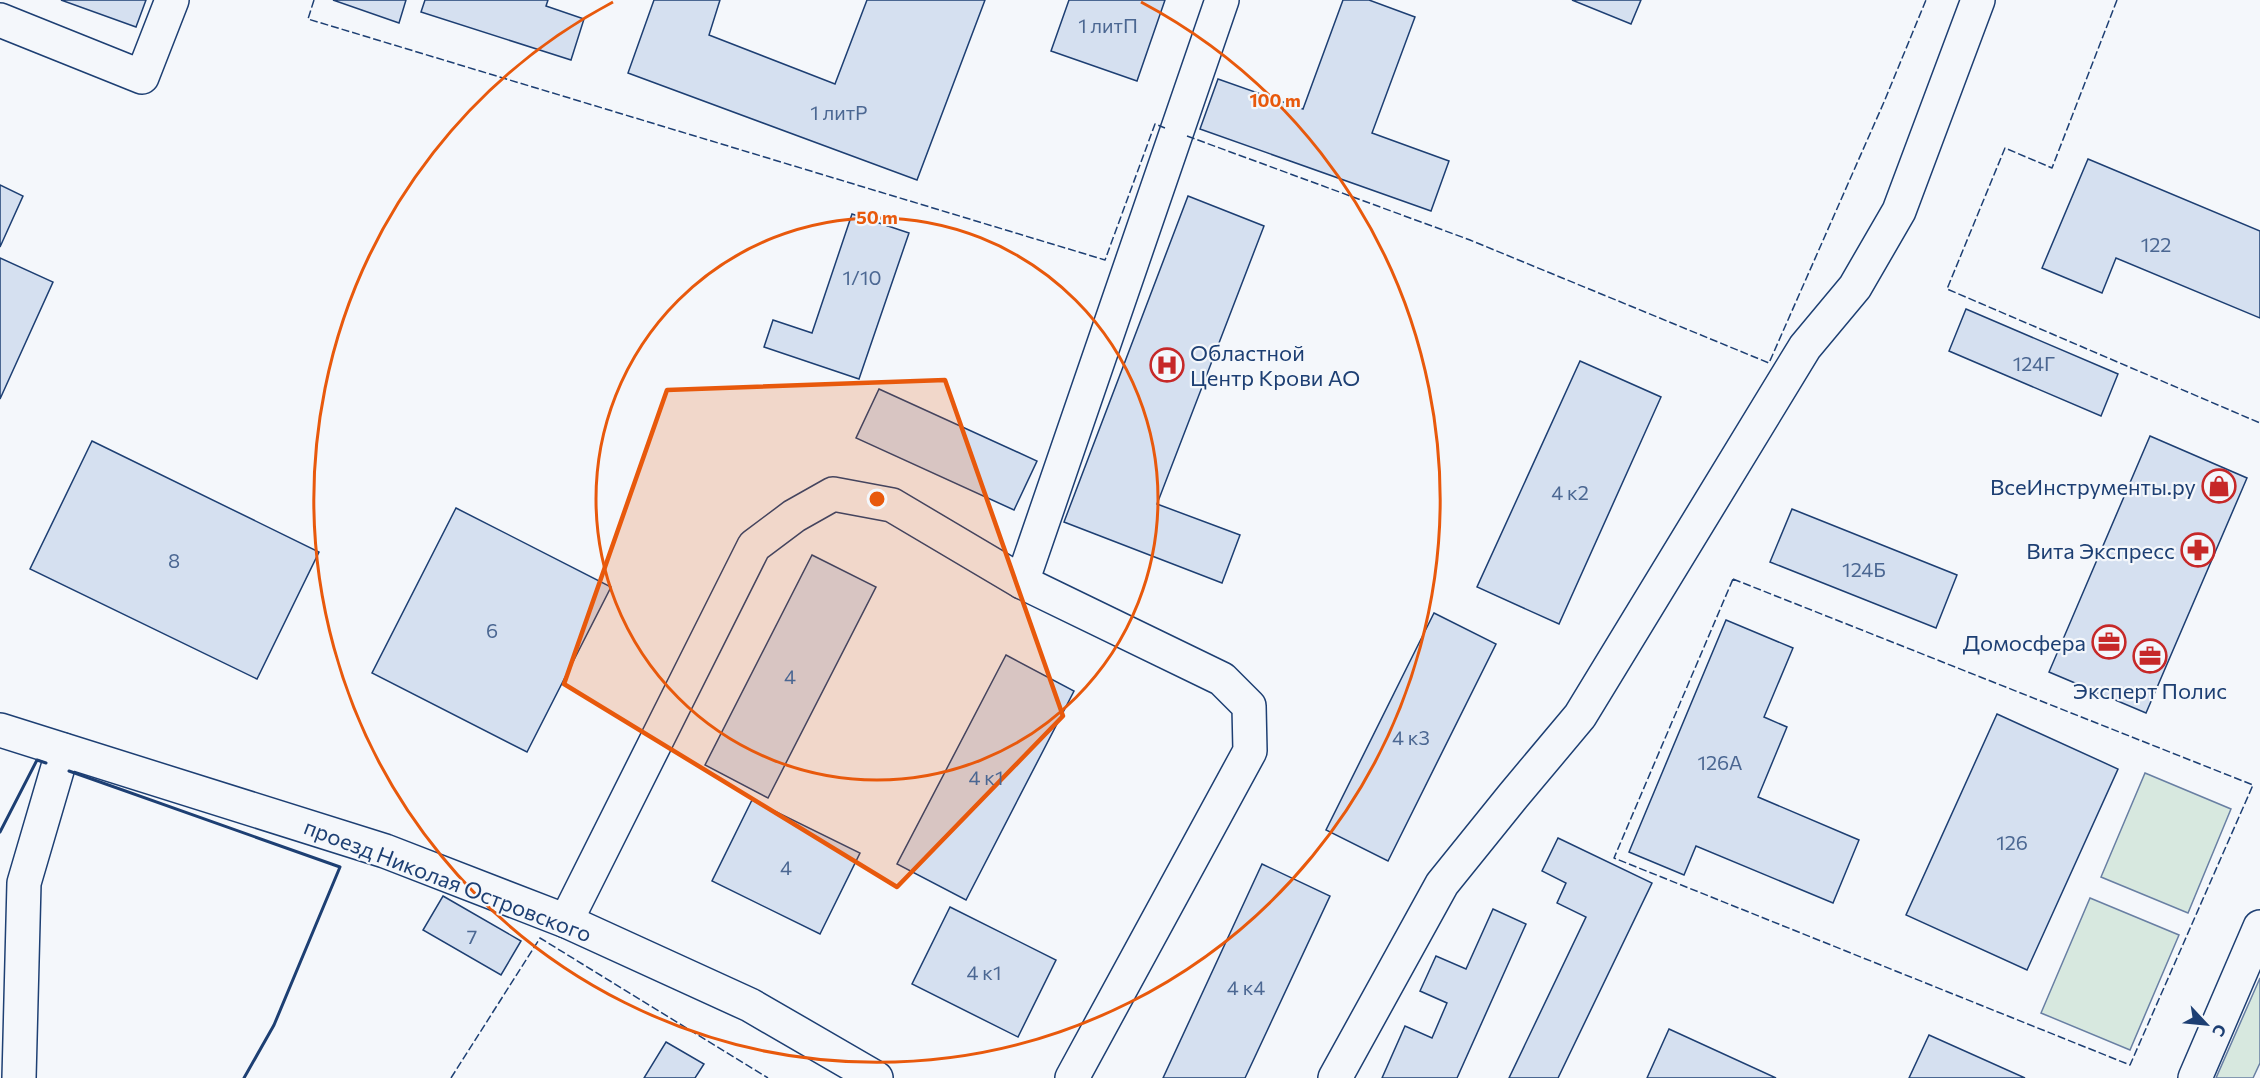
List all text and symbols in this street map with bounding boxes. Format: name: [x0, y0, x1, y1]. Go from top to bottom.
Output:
house number: 1 литП: [1078, 13, 1138, 37]
text: 100 m: [1249, 89, 1301, 111]
house number: 1 литР: [810, 100, 868, 124]
text: 50 m: [856, 206, 898, 228]
house number: 122: [2141, 232, 2171, 256]
house number: 1/10: [842, 265, 882, 289]
place label: Областной Центр Крови АО: [1190, 339, 1360, 391]
hospital icon: Областной Центр Крови АО: [1149, 347, 1185, 383]
house number: 124Г: [2013, 351, 2055, 375]
shop icon: ВсеИнструменты.ру: [2201, 468, 2237, 504]
place label: ВсеИнструменты.ру: [1990, 473, 2196, 500]
house number: 4 к2: [1551, 480, 1589, 504]
centre of rings: [867, 489, 887, 509]
pharmacy icon: Вита Экспресс: [2180, 532, 2216, 568]
place label: Вита Экспресс: [2026, 537, 2175, 564]
house number: 8: [168, 548, 180, 572]
house number: 124Б: [1842, 557, 1886, 581]
house number: 6: [486, 618, 498, 642]
office icon: Домосфера: [2091, 624, 2127, 660]
place label: Домосфера: [1963, 629, 2086, 656]
office icon: Эксперт Полис: [2132, 638, 2168, 674]
house number: 4: [784, 664, 796, 688]
place label: Эксперт Полис: [2073, 677, 2227, 704]
house number: 4 к3: [1392, 725, 1430, 749]
house number: 126А: [1697, 750, 1743, 774]
house number: 4 к1: [968, 765, 1004, 789]
street label: проезд Николая Островского: [300, 813, 596, 947]
house number: 126: [1996, 830, 2028, 854]
house number: 4: [780, 855, 792, 879]
house number: 7: [467, 924, 477, 948]
house number: 4 к1: [966, 960, 1002, 984]
house number: 4 к4: [1227, 975, 1265, 999]
north arrow: [2176, 994, 2236, 1054]
text: С: [2209, 1022, 2231, 1040]

